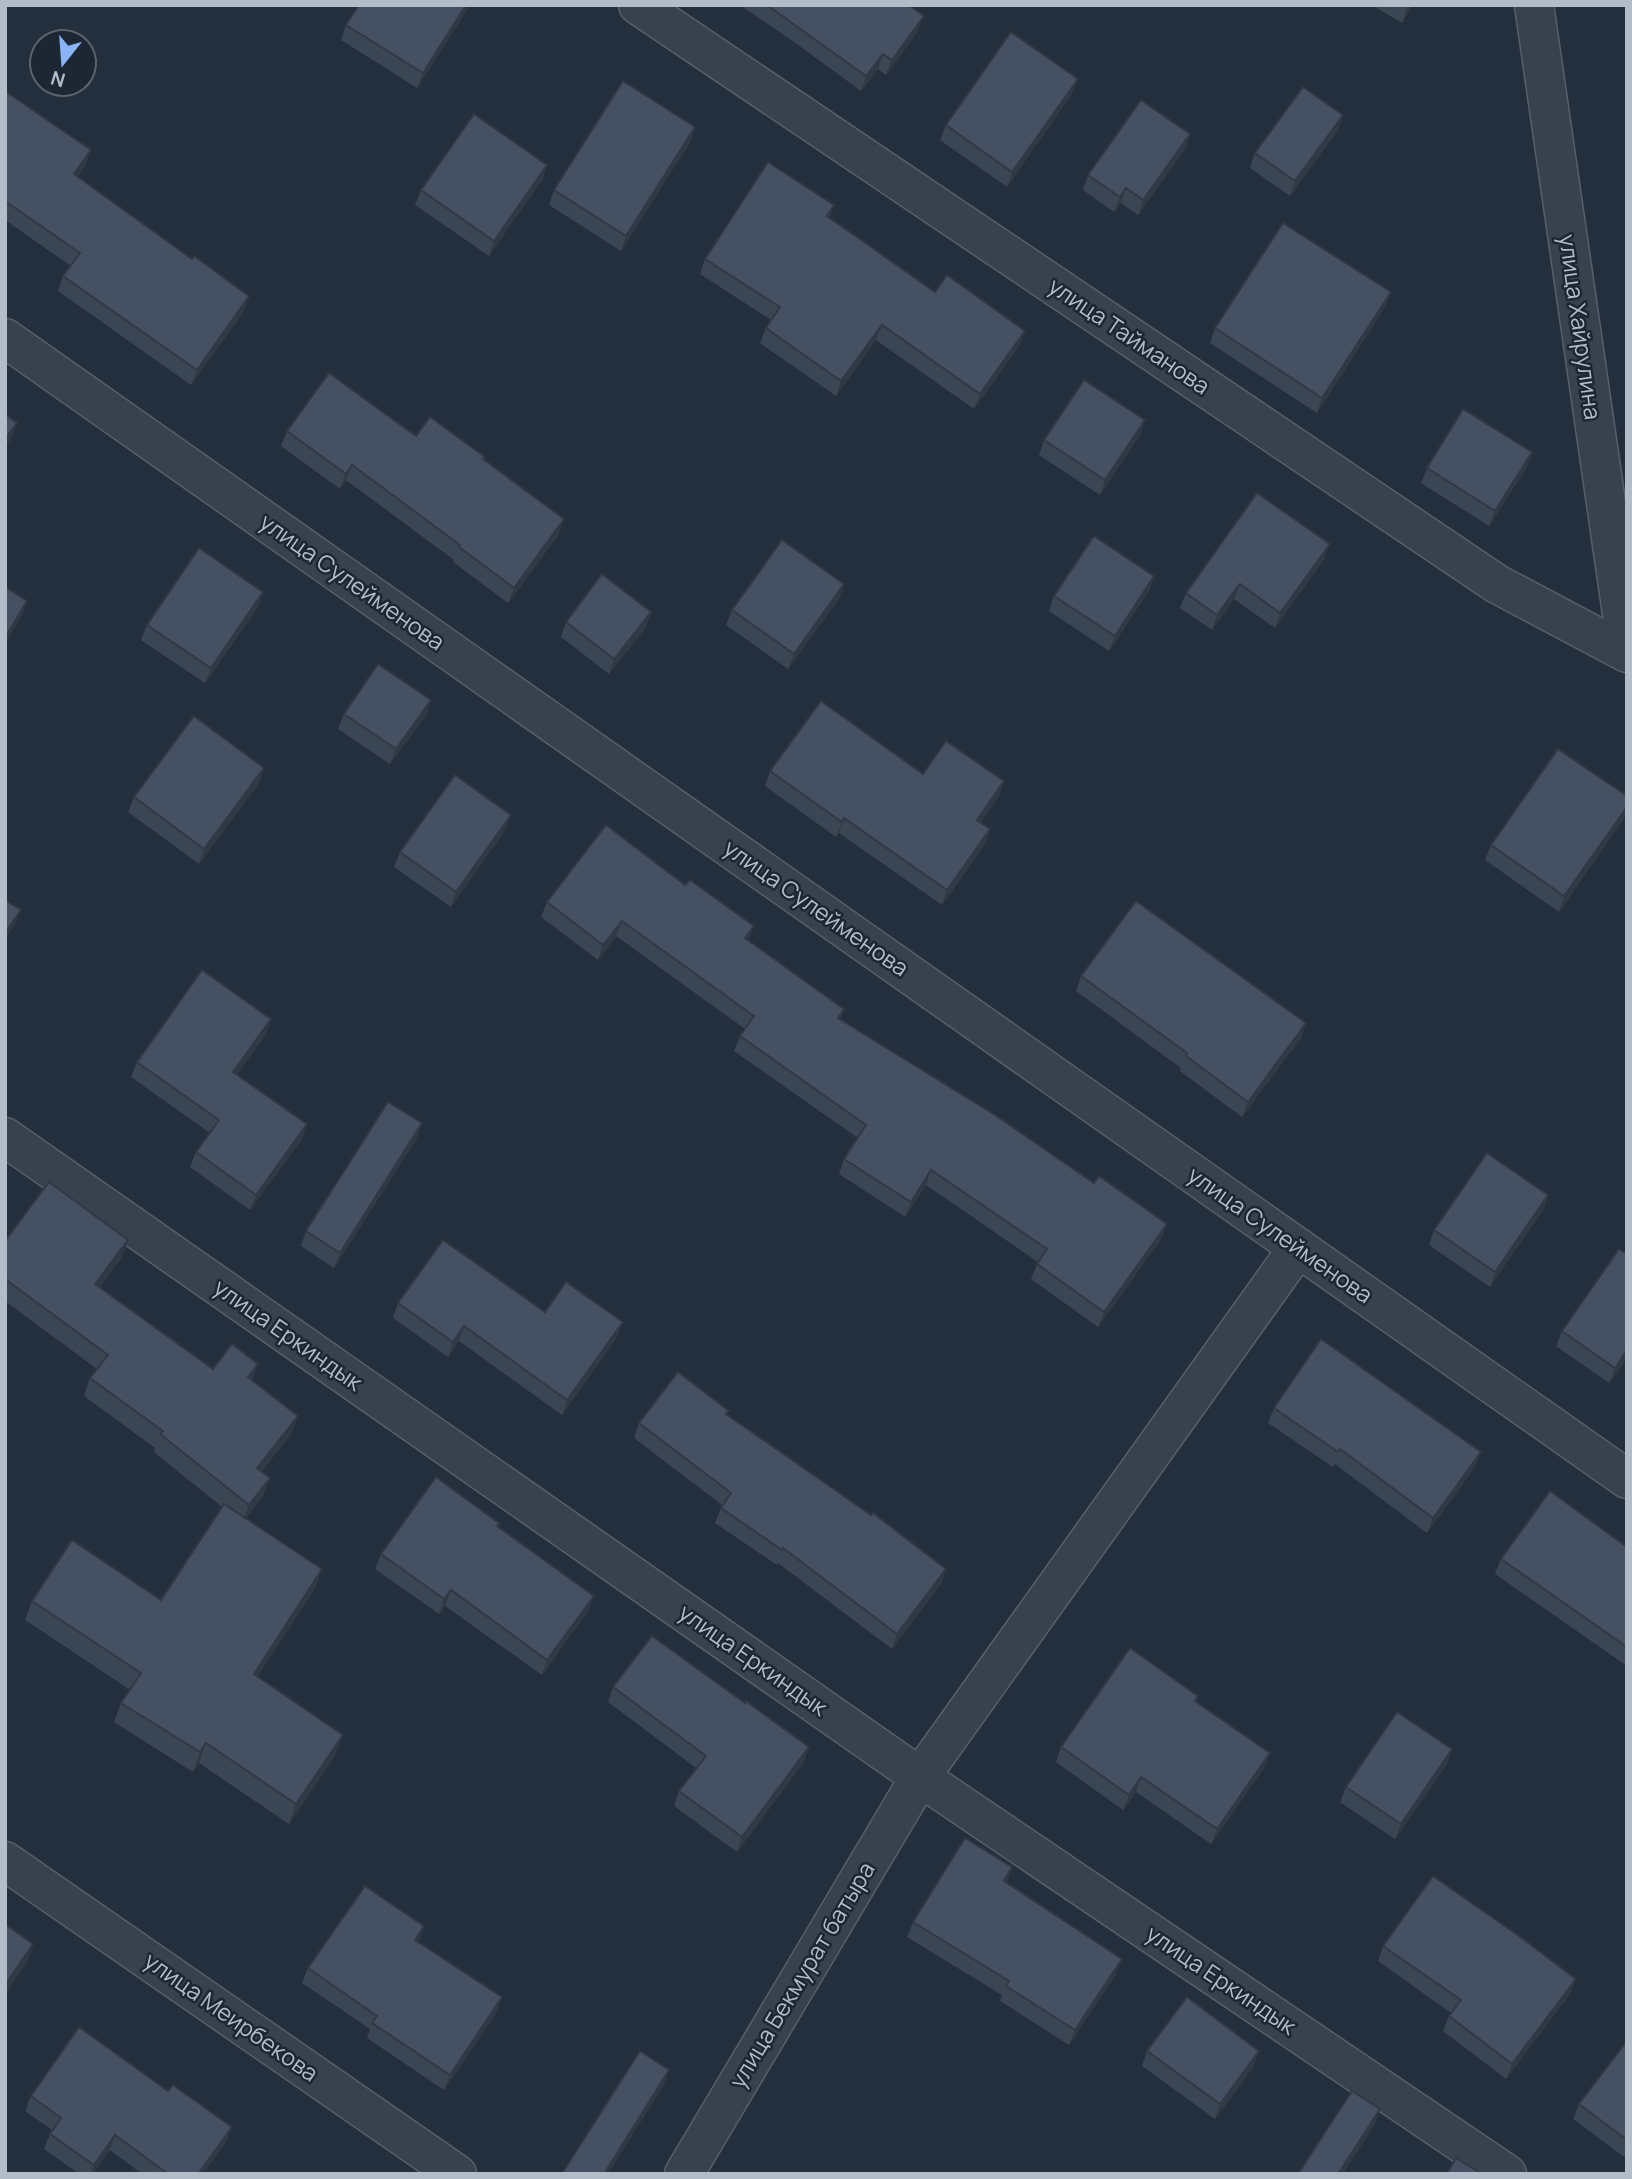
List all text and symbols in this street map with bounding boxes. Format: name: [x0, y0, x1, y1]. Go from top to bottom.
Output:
north arrow: [28, 28, 98, 98]
text: N: [48, 65, 68, 94]
street label: улица Хайрулина: [1552, 232, 1610, 422]
street label: улица Тайманова: [1042, 269, 1217, 401]
street label: улица Сулейменова: [254, 505, 451, 657]
street label: улица Сулейменова: [718, 831, 915, 983]
street label: улица Сулейменова: [1182, 1158, 1379, 1310]
street label: улица Еркиндык: [208, 1271, 370, 1398]
street label: улица Еркиндык: [673, 1596, 835, 1723]
street label: улица Бекмурат батыра: [721, 1855, 881, 2094]
street label: улица Еркиндык: [1140, 1917, 1304, 2042]
street label: улица Меирбекова: [138, 1944, 325, 2088]

